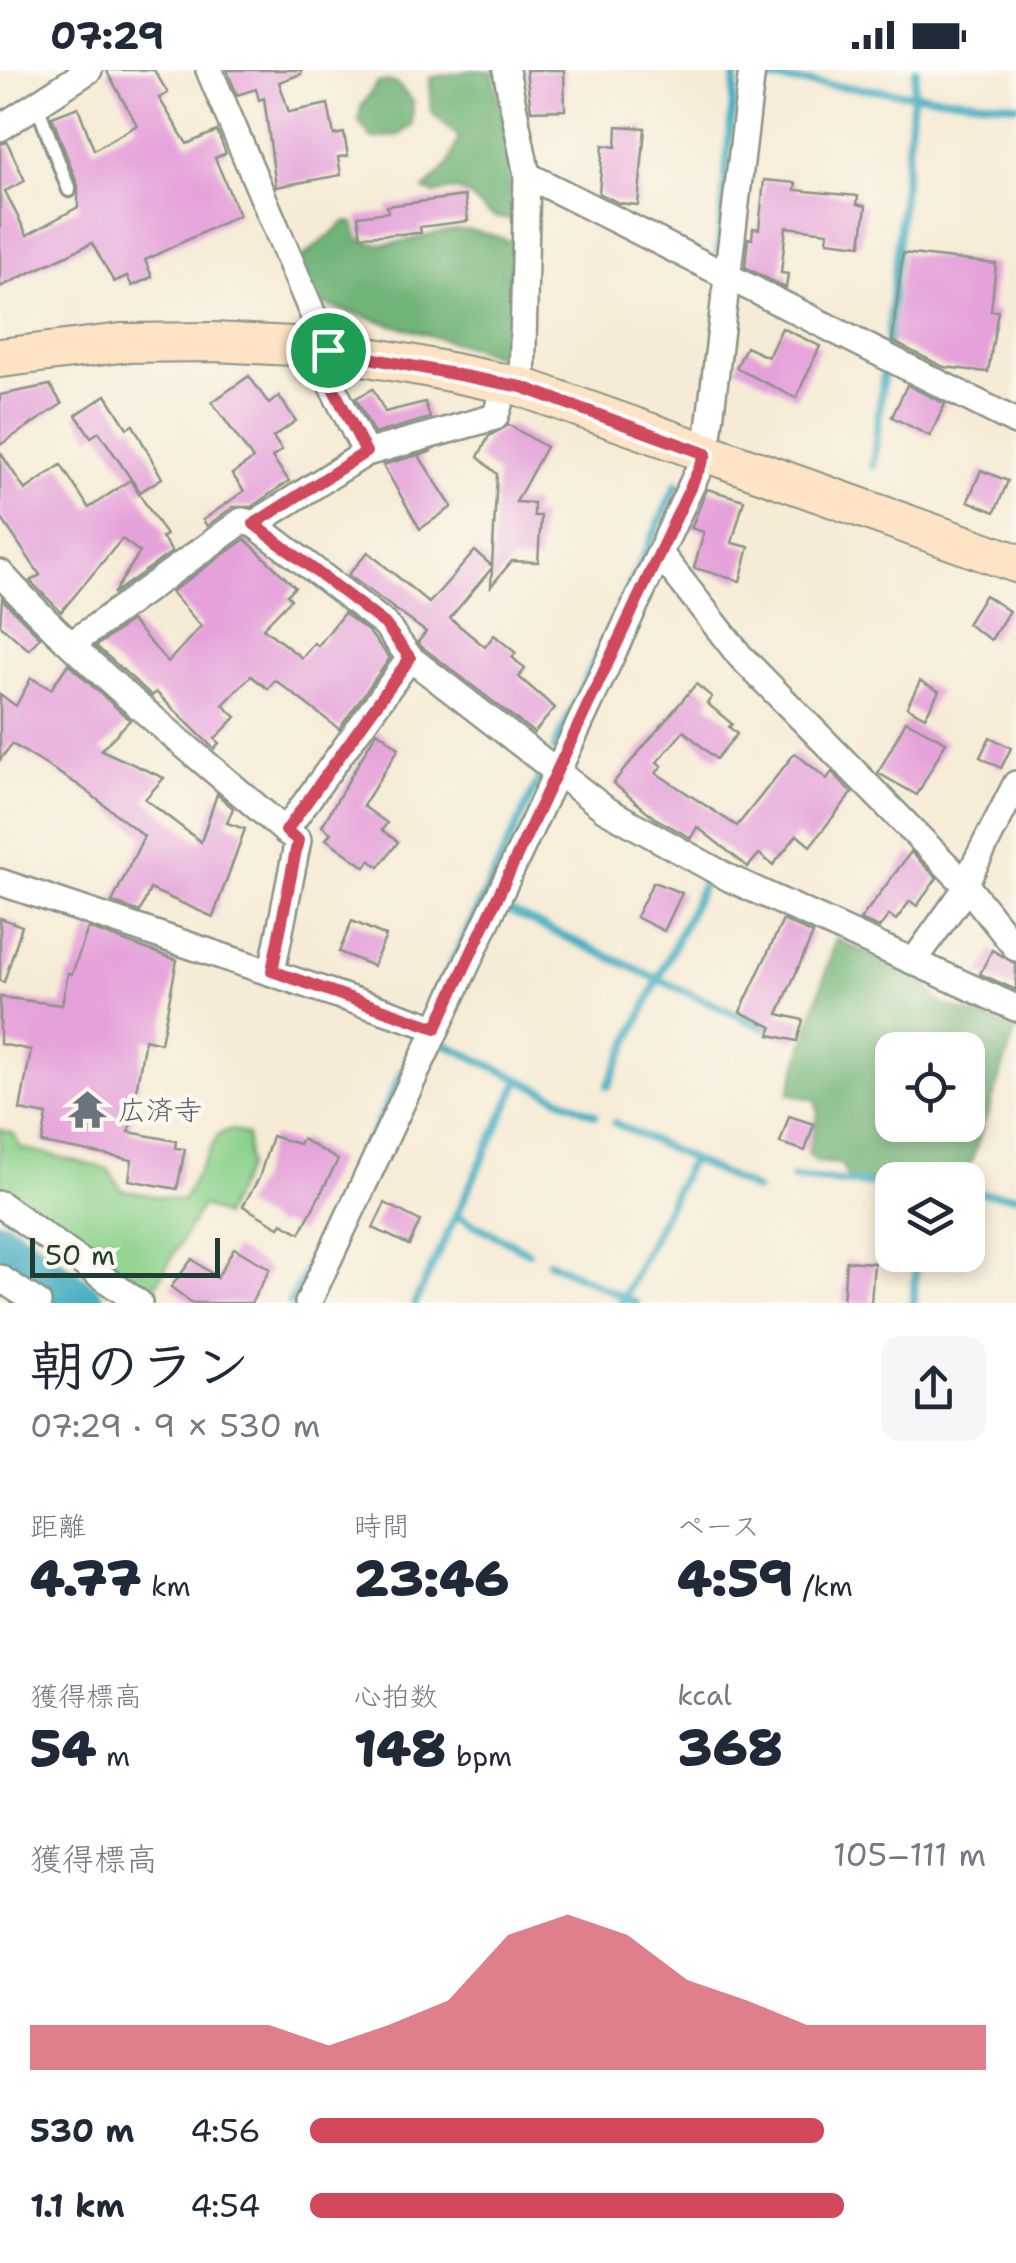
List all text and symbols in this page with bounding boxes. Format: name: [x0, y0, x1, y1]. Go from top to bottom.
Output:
text: 07:29: [50, 10, 164, 61]
pin: [286, 308, 371, 393]
icon: arrive: [301, 323, 356, 378]
map controls: [875, 1032, 985, 1272]
button: locate: [875, 1032, 985, 1142]
temple icon: 広済寺: [67, 1089, 109, 1131]
place label: 広済寺: [118, 1091, 202, 1129]
button: layers: [875, 1162, 985, 1272]
scale bar: [30, 1233, 220, 1278]
text: 50 m: [45, 1236, 115, 1274]
text: 朝のラン: [30, 1329, 250, 1403]
button: share: [881, 1336, 986, 1441]
text: 07:29 · 9 × 530 m: [30, 1404, 320, 1447]
text: 距離: [30, 1507, 86, 1545]
text: 時間: [354, 1507, 410, 1545]
text: ペース: [677, 1507, 760, 1545]
text: 4.77: [30, 1545, 141, 1612]
text: 23:46: [354, 1545, 509, 1612]
text: 4:59: [677, 1545, 793, 1612]
text: km: [141, 1567, 191, 1605]
text: /km: [793, 1567, 853, 1605]
text: kcal: [677, 1676, 732, 1714]
text: 獲得標高: [30, 1677, 142, 1715]
text: 心拍数: [354, 1677, 438, 1715]
text: 368: [677, 1714, 783, 1781]
text: 54: [30, 1715, 96, 1782]
text: 148: [354, 1715, 446, 1782]
text: m: [96, 1737, 130, 1775]
text: bpm: [446, 1737, 512, 1775]
text: 105–111 m: [833, 1833, 986, 1876]
text: 獲得標高: [30, 1837, 158, 1880]
text: 530 m: [30, 2109, 134, 2152]
text: 4:56: [190, 2109, 261, 2152]
text: 1.1 km: [30, 2184, 125, 2227]
text: 4:54: [190, 2184, 260, 2227]

